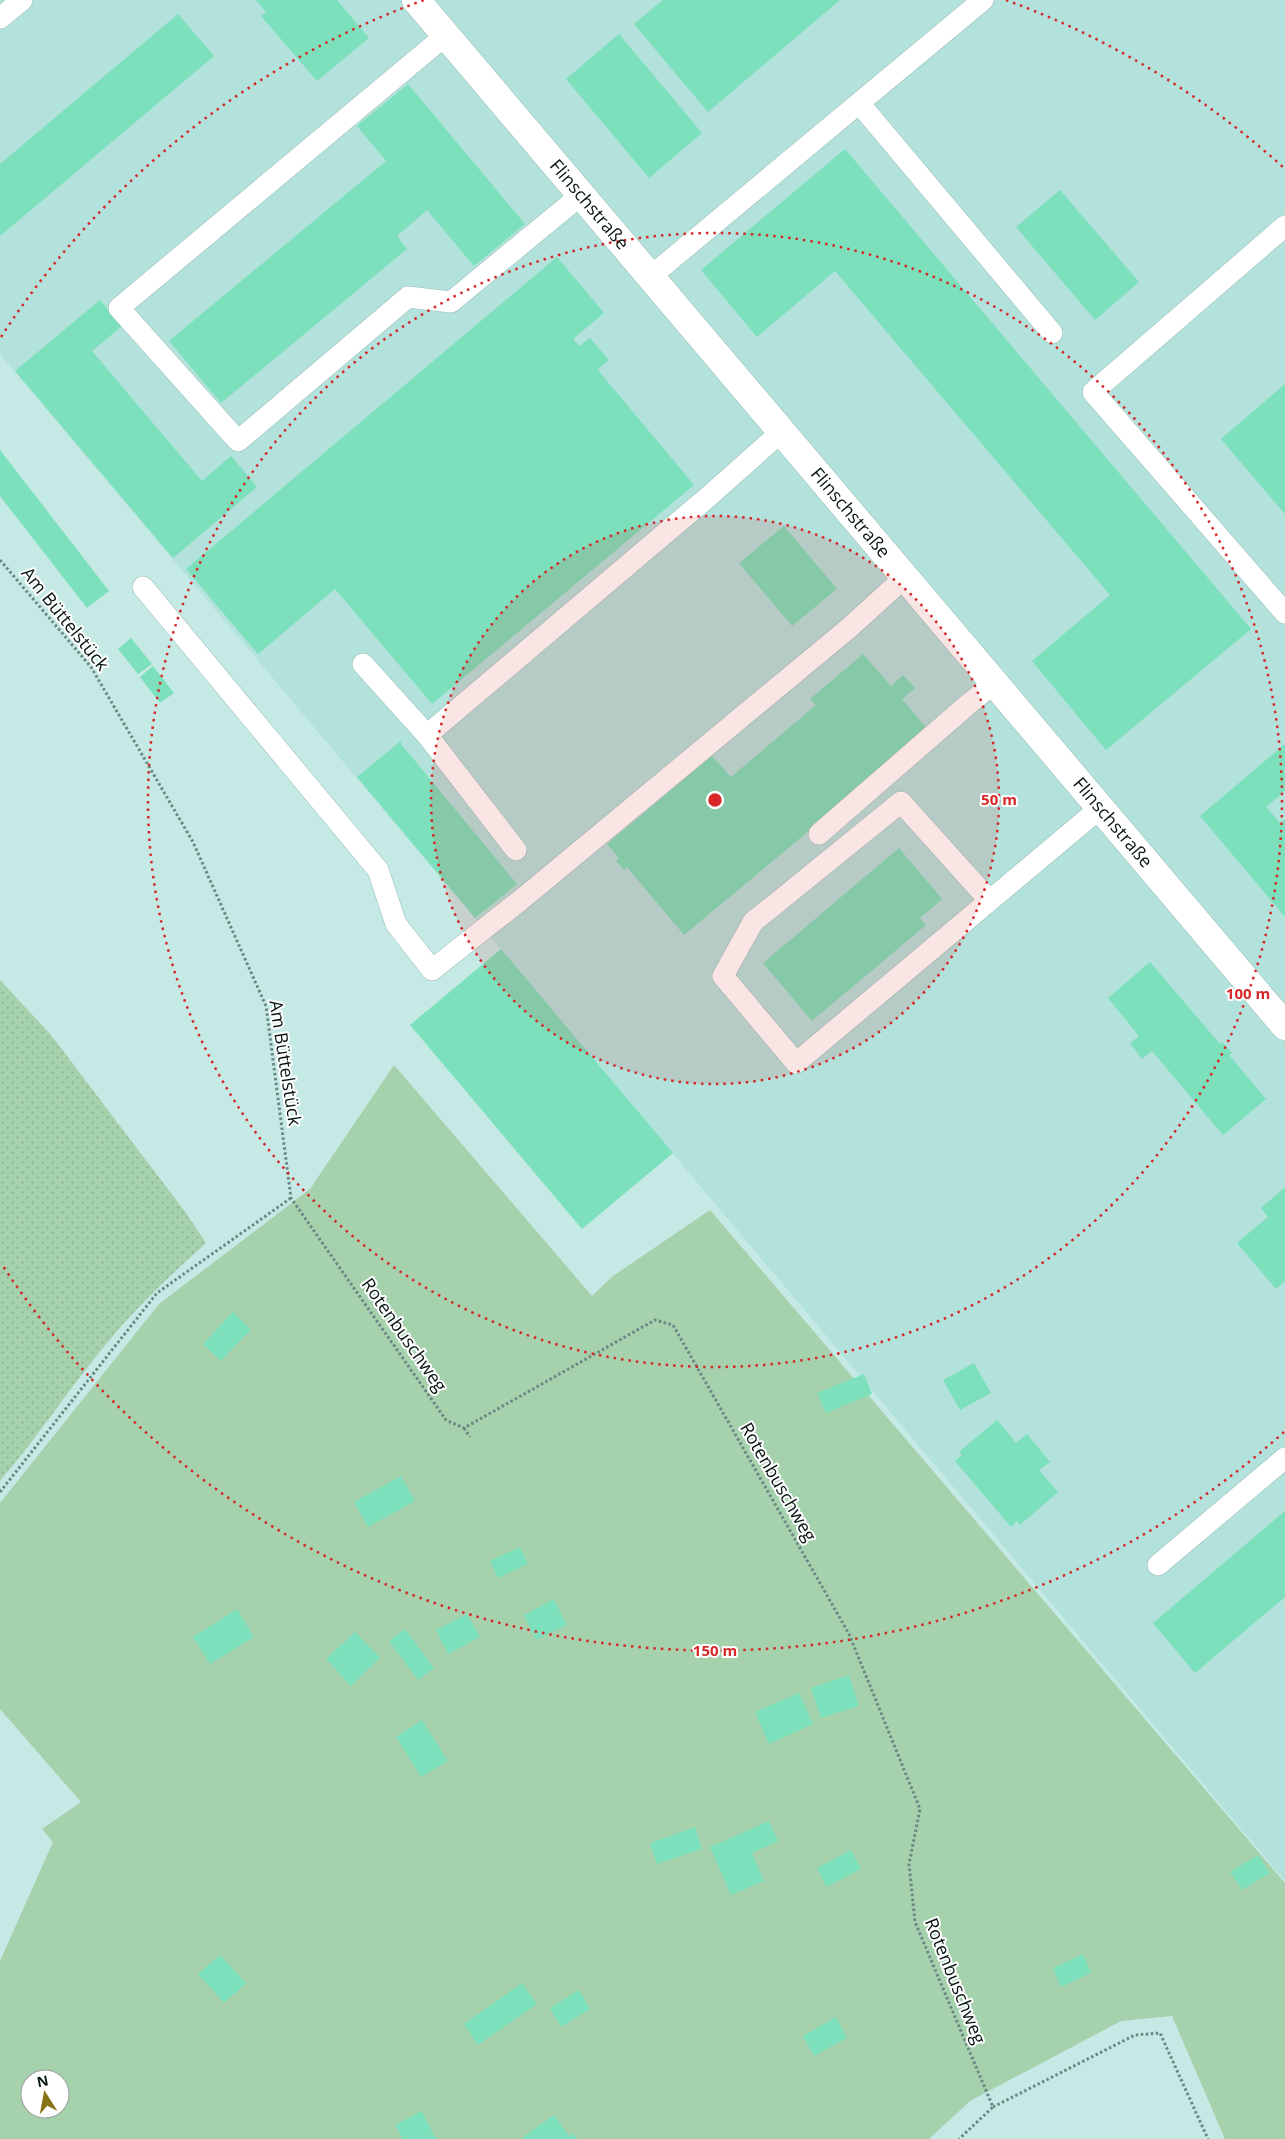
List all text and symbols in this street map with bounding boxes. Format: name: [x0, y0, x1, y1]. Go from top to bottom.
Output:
street label: Flinschstraße: [545, 154, 635, 254]
street label: Flinschstraße: [806, 462, 896, 562]
street label: Am Büttelstück: [16, 561, 115, 676]
street label: Flinschstraße: [1068, 772, 1159, 872]
text: 50 m: [981, 789, 1017, 809]
centre of rings: [706, 791, 724, 809]
text: 100 m: [1226, 983, 1270, 1003]
street label: Am Büttelstück: [264, 998, 308, 1128]
street label: Rotenbuschweg: [357, 1273, 453, 1396]
street label: Rotenbuschweg: [735, 1418, 823, 1546]
text: 150 m: [693, 1640, 737, 1660]
street label: Rotenbuschweg: [920, 1914, 992, 2047]
north arrow: [20, 2069, 70, 2119]
text: N: [35, 2070, 50, 2091]

